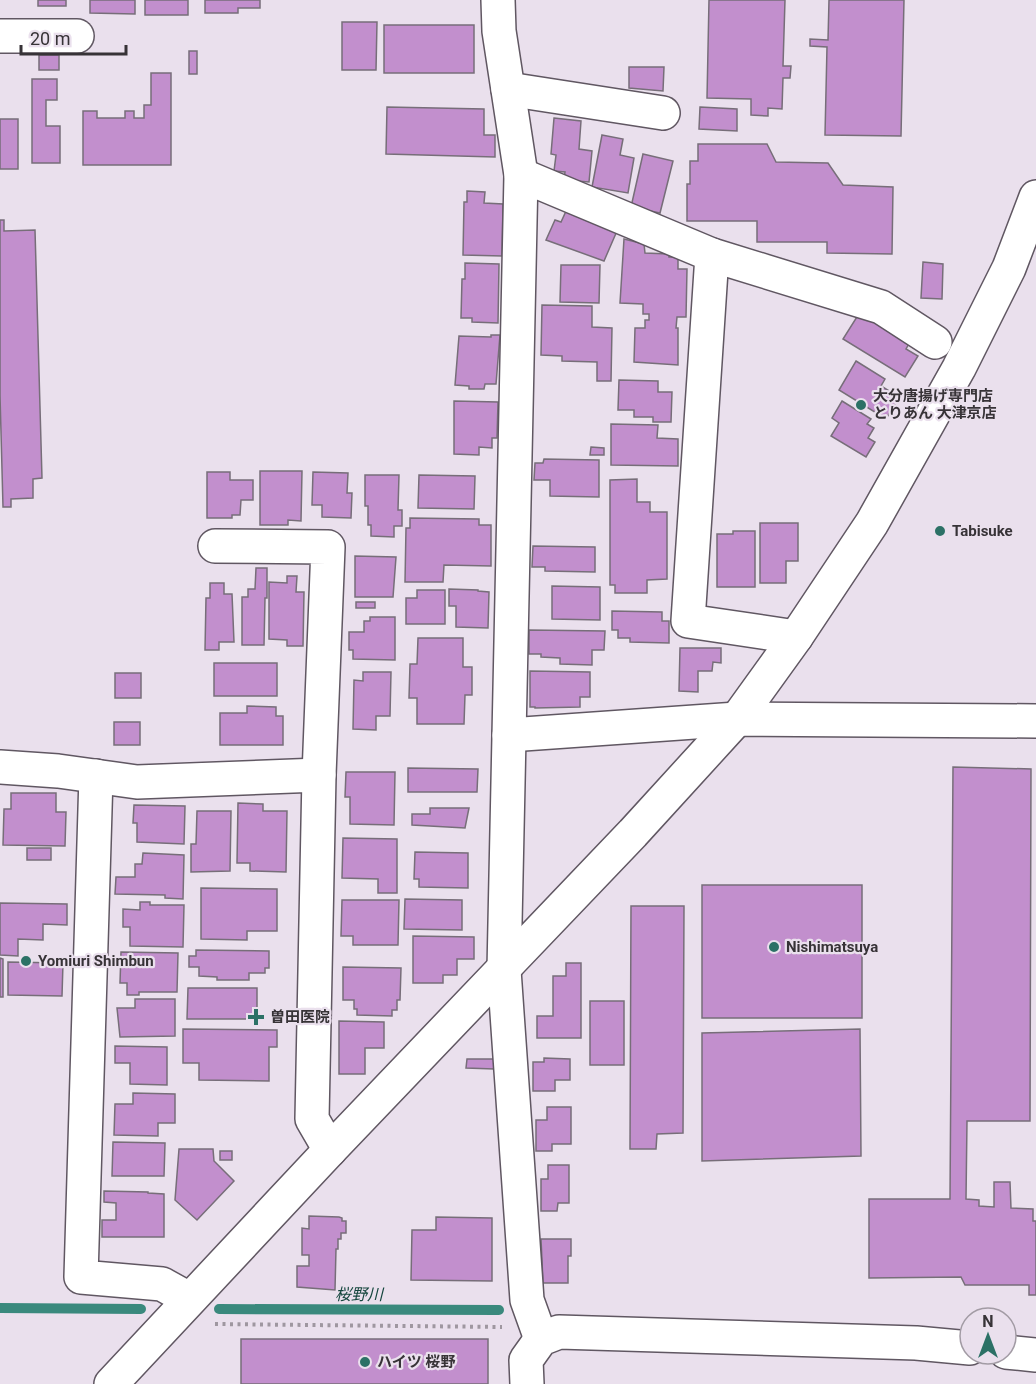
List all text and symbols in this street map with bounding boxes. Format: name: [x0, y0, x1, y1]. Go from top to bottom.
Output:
scale bar: [21, 18, 126, 56]
text: 20 m: [30, 28, 70, 49]
place label: 大分唐揚げ専門店 とりあん 大津京店: [873, 387, 997, 422]
marker: 大分唐揚げ専門店 とりあん 大津京店: [854, 398, 868, 412]
place label: Tabisuke: [952, 522, 1013, 540]
marker: Tabisuke: [933, 524, 947, 538]
place label: Nishimatsuya: [786, 938, 878, 956]
marker: Nishimatsuya: [767, 940, 781, 954]
place label: Yomiuri Shimbun: [38, 952, 154, 970]
marker: Yomiuri Shimbun: [19, 954, 33, 968]
marker: 曽田医院: [247, 1008, 265, 1026]
place label: 曽田医院: [270, 1008, 330, 1026]
water label: 桜野川: [335, 1285, 385, 1304]
north arrow: [958, 1306, 1018, 1366]
text: N: [982, 1312, 994, 1331]
place label: ハイツ 桜野: [377, 1353, 455, 1371]
marker: ハイツ 桜野: [358, 1355, 372, 1369]

